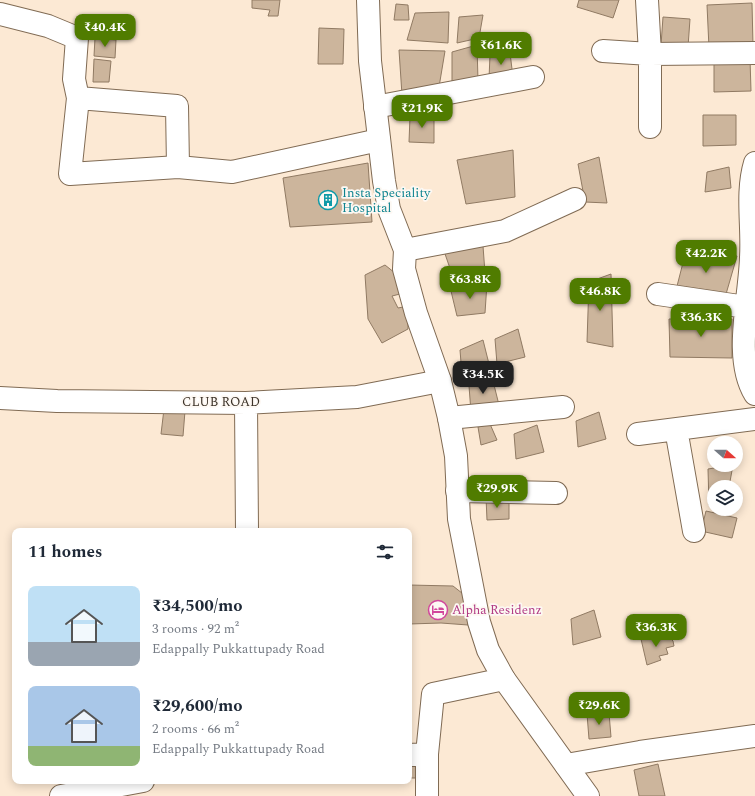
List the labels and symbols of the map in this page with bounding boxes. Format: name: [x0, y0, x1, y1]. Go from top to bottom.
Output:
pin: ₹40.4K: [72, 14, 138, 48]
pin: ₹61.6K: [468, 32, 534, 66]
pin: ₹21.9K: [389, 95, 455, 129]
place label: Insta Speciality Hospital: [342, 183, 431, 218]
building icon: Insta Speciality Hospital: [317, 189, 339, 211]
pin: ₹42.2K: [673, 240, 739, 274]
pin: ₹63.8K: [437, 266, 503, 300]
pin: ₹46.8K: [567, 278, 633, 312]
pin: ₹36.3K: [668, 304, 734, 338]
pin: ₹34.5K: [450, 361, 516, 395]
street label: CLUB ROAD: [182, 392, 260, 412]
north arrow: [707, 436, 743, 472]
pin: ₹29.9K: [464, 475, 530, 509]
hotel icon: Alpha Residenz: [427, 599, 449, 621]
place label: Alpha Residenz: [452, 600, 542, 620]
pin: ₹36.3K: [623, 614, 689, 648]
pin: ₹29.6K: [566, 692, 632, 726]

